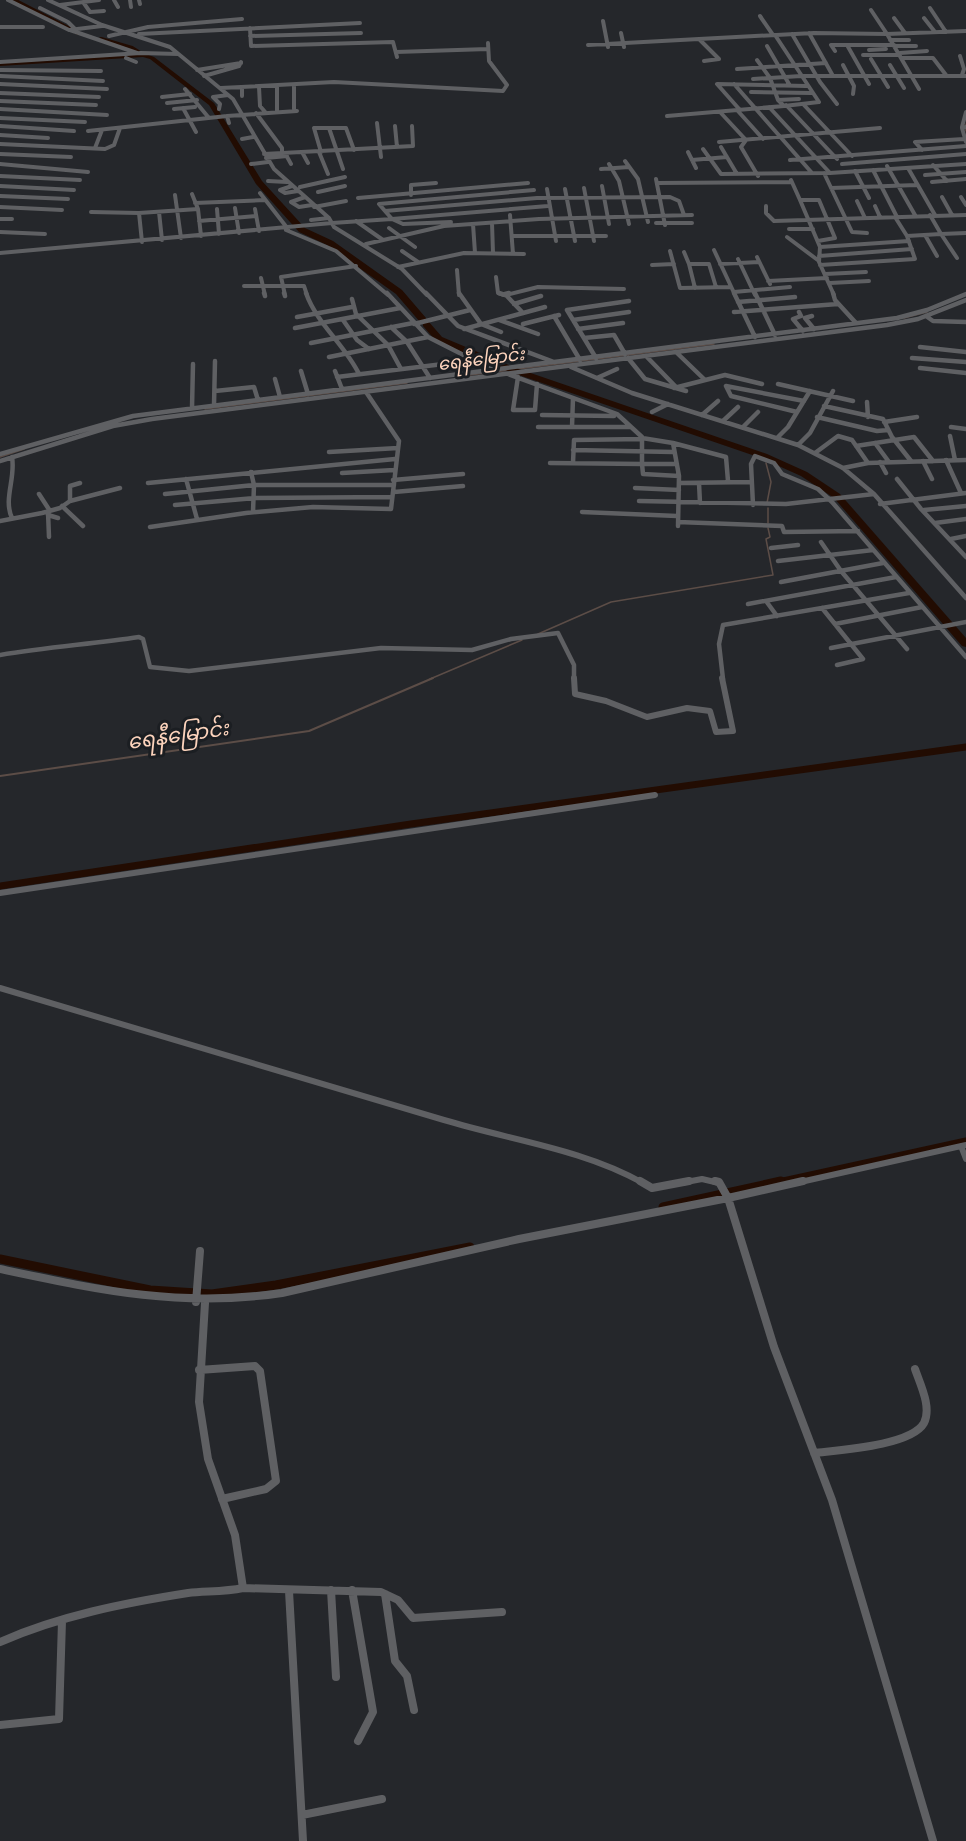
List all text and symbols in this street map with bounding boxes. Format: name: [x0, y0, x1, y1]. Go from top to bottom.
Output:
water label: ရေနီမြောင်း: [436, 341, 528, 379]
water label: ရေနီမြောင်း: [125, 713, 233, 759]

